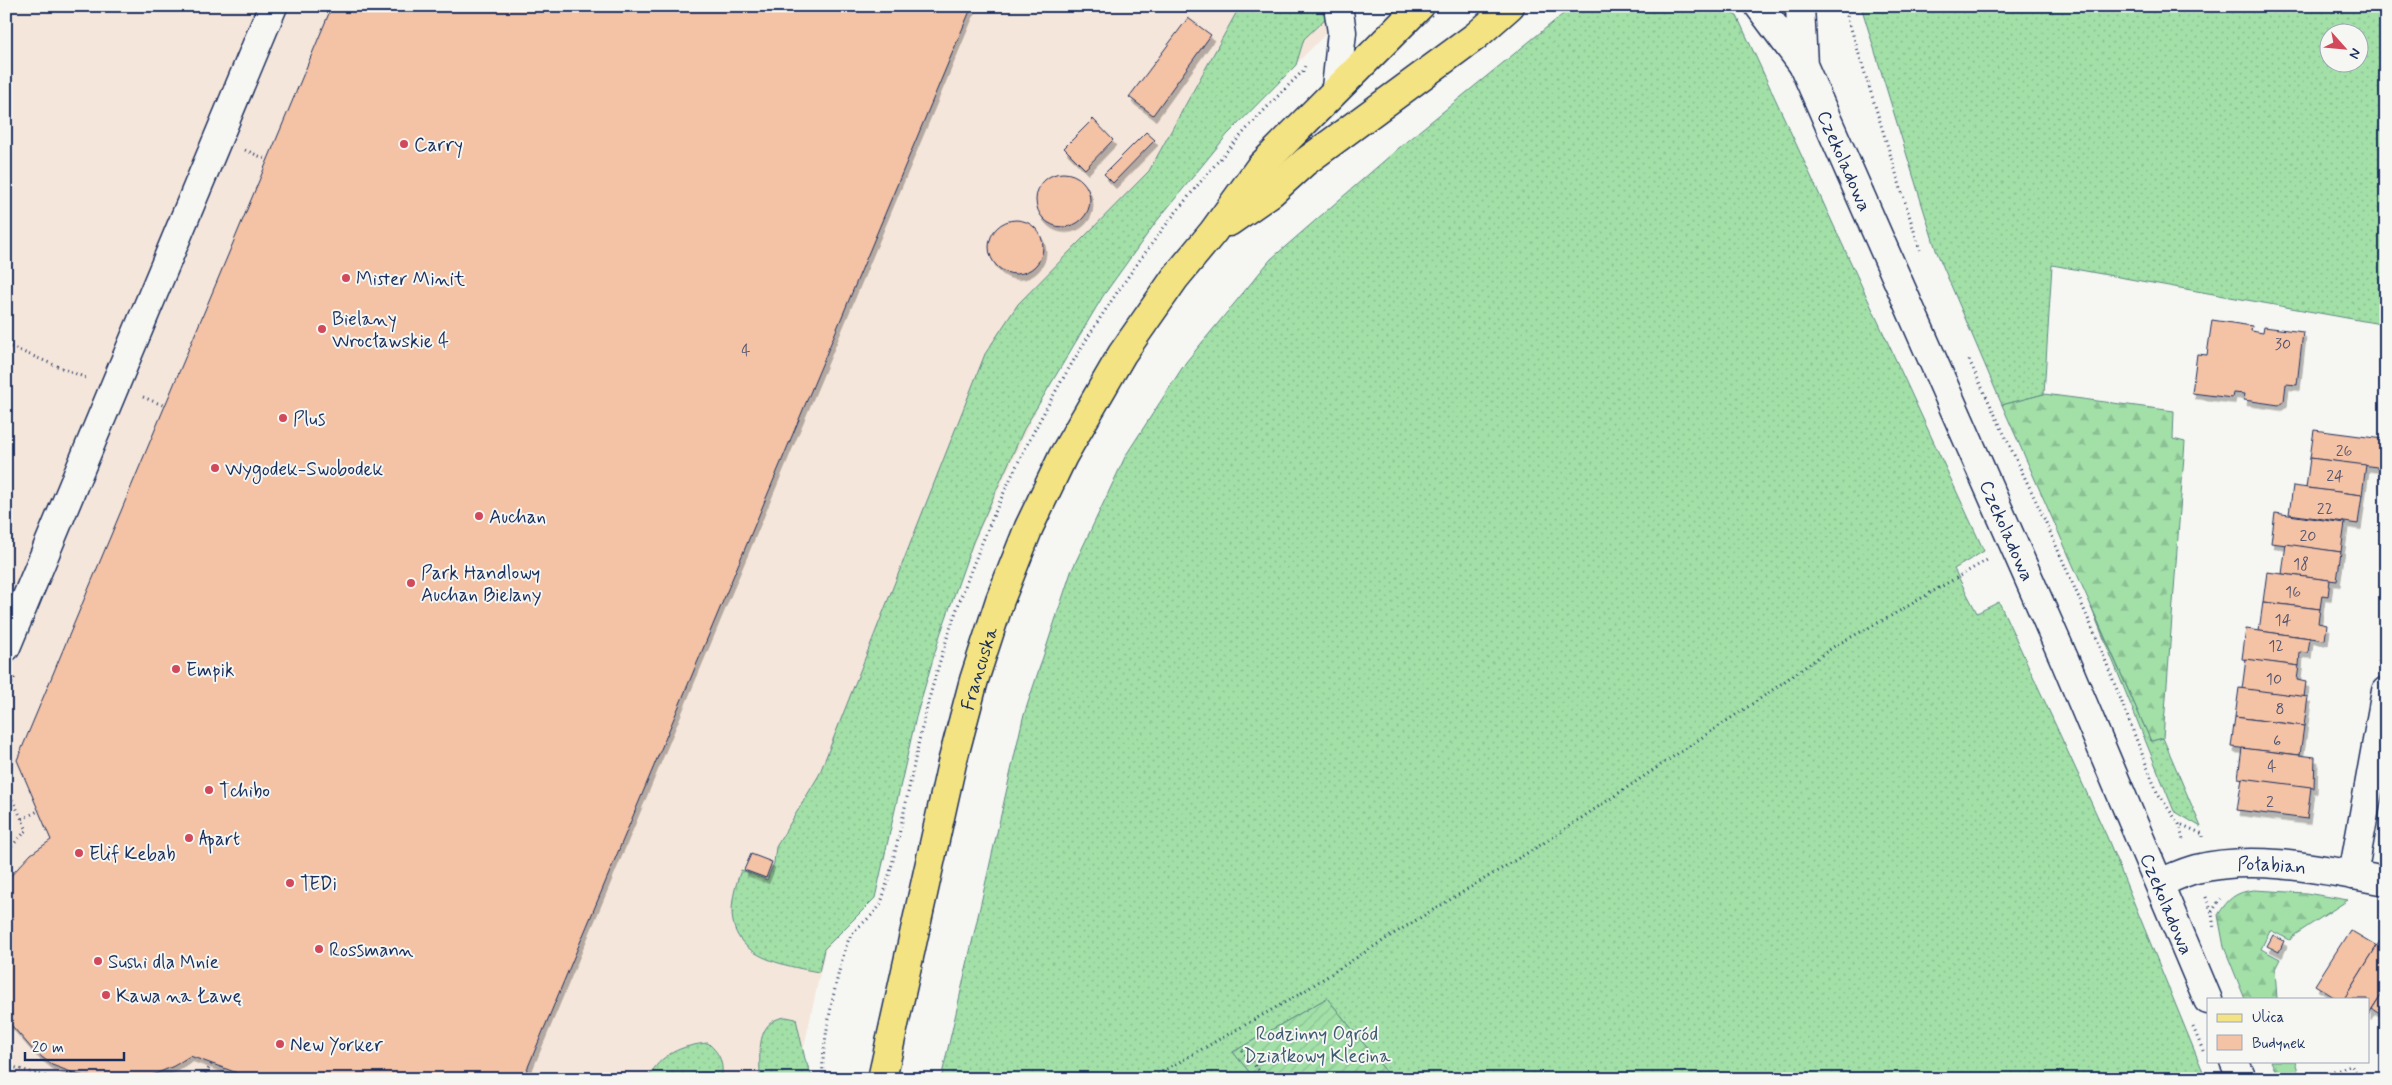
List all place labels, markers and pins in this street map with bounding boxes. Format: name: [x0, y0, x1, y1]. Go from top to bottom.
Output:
place label: Carry: [414, 133, 463, 159]
marker: Carry: [398, 138, 410, 150]
place label: Mister Minit: [356, 267, 465, 292]
marker: Mister Minit: [340, 272, 352, 284]
place label: Bielany Wrocławskie 4: [332, 307, 449, 354]
marker: Bielany Wrocławskie 4: [316, 323, 328, 335]
place label: Plus: [293, 407, 325, 432]
marker: Plus: [277, 412, 289, 424]
place label: Wygodek-Swobodek: [225, 457, 384, 484]
marker: Wygodek-Swobodek: [209, 462, 221, 474]
place label: Auchan: [489, 505, 546, 530]
marker: Auchan: [473, 510, 485, 522]
place label: Park Handlowy Auchan Bielany: [421, 561, 541, 608]
marker: Park Handlowy Auchan Bielany: [405, 577, 417, 589]
place label: Empik: [186, 658, 234, 683]
marker: Empik: [170, 663, 182, 675]
place label: Tchibo: [219, 779, 270, 804]
marker: Tchibo: [203, 784, 215, 796]
place label: Apart: [199, 827, 240, 854]
marker: Apart: [183, 832, 195, 844]
place label: Elif Kebab: [89, 842, 176, 867]
marker: Elif Kebab: [73, 847, 85, 859]
place label: TEDi: [300, 872, 337, 897]
marker: TEDi: [284, 877, 296, 889]
place label: Rossmann: [329, 938, 414, 963]
marker: Rossmann: [313, 943, 325, 955]
place label: Sushi dla Mnie: [108, 950, 219, 975]
marker: Sushi dla Mnie: [92, 955, 104, 967]
place label: Kawa na Ławę: [116, 984, 242, 1009]
marker: Kawa na Ławę: [100, 989, 112, 1001]
place label: New Yorker: [290, 1033, 383, 1058]
marker: New Yorker: [274, 1038, 286, 1050]

